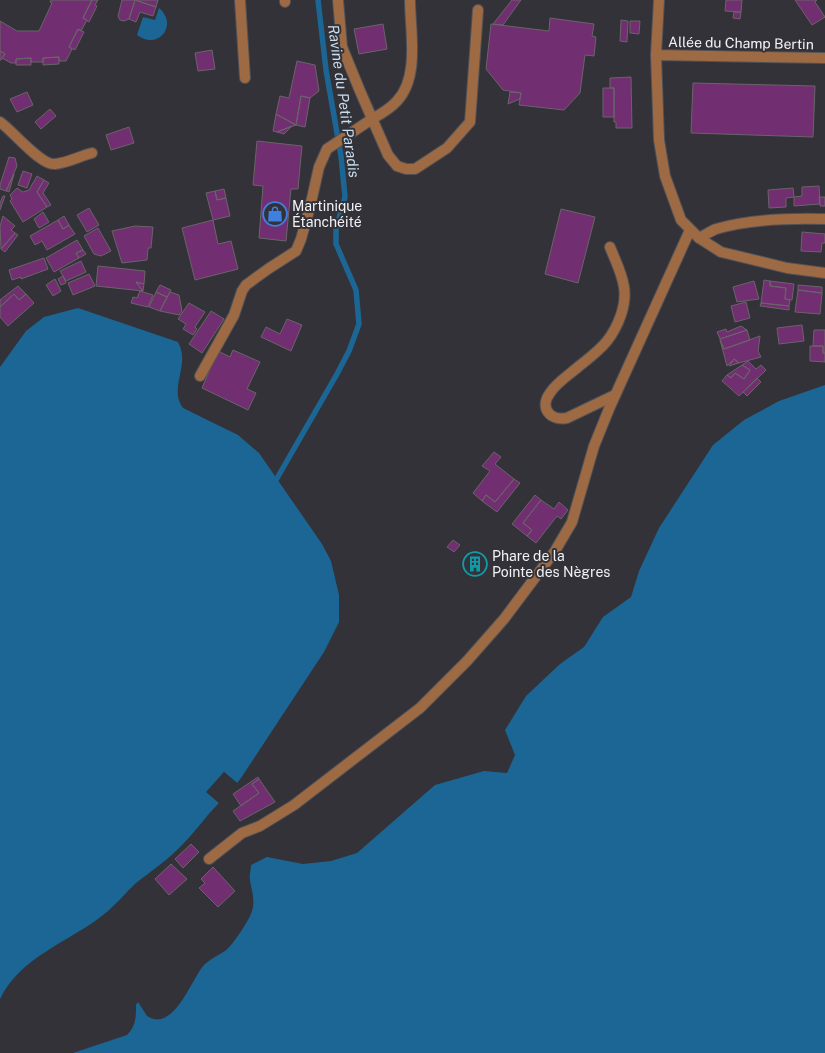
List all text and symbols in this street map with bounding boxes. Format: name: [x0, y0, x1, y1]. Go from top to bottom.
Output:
water label: Ravine du Petit Paradis: [325, 23, 363, 179]
street label: Allée du Champ Bertin: [668, 34, 814, 52]
place label: Martinique Étanchéité: [292, 198, 362, 230]
shop icon: Martinique Étanchéité: [262, 201, 288, 227]
place label: Phare de la Pointe des Nègres: [492, 548, 610, 580]
building icon: Phare de la Pointe des Nègres: [462, 551, 488, 577]

